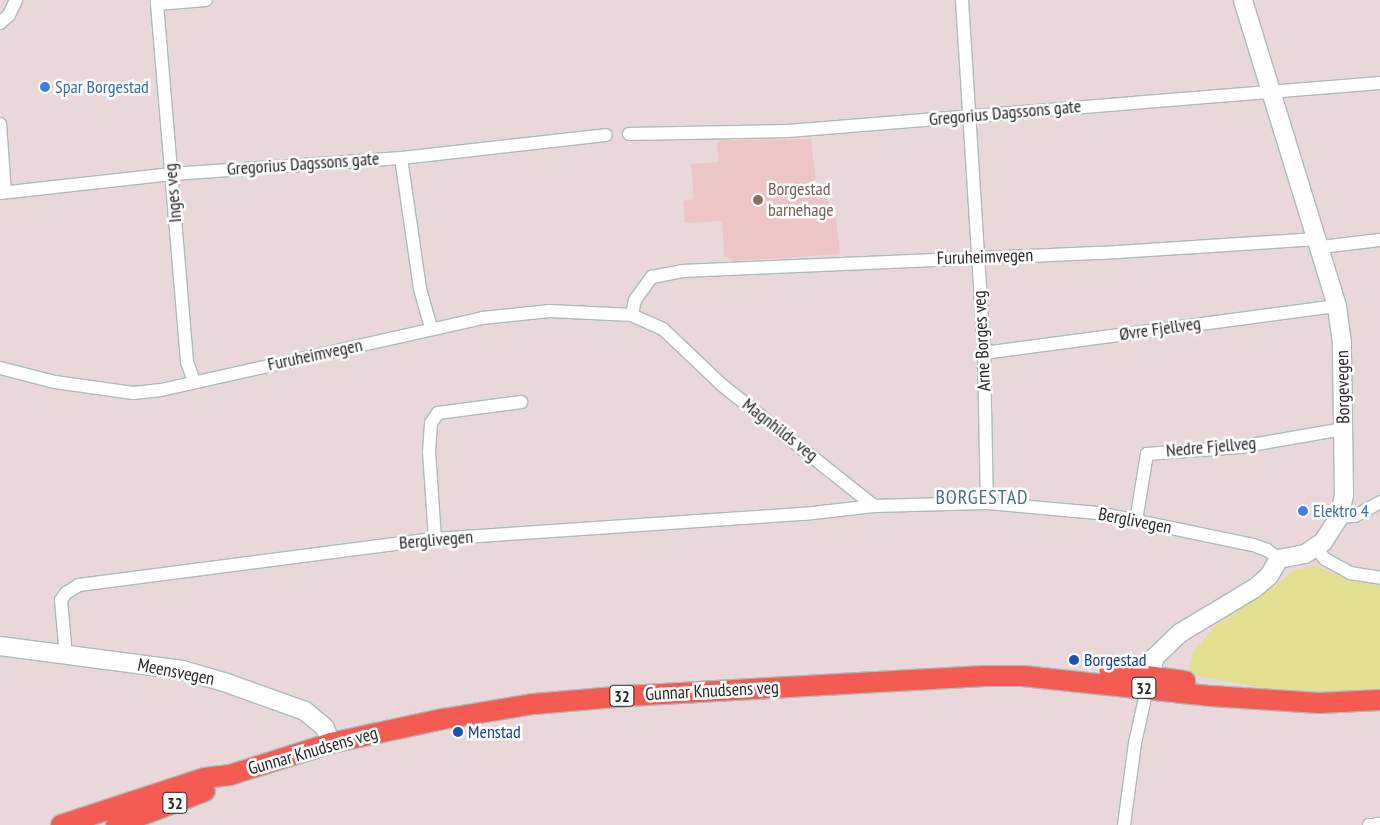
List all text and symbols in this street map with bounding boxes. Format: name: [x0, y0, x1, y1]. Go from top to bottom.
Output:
place label: Spar Borgestad: [55, 76, 149, 98]
marker: Spar Borgestad: [39, 81, 51, 93]
street label: Gregorius Dagssons gate: [928, 96, 1082, 130]
street label: Gregorius Dagssons gate: [226, 148, 380, 180]
street label: Inges veg: [160, 163, 186, 223]
place label: Borgestad barnehage: [768, 179, 834, 222]
marker: Borgestad barnehage: [752, 194, 764, 206]
street label: Furuheimvegen: [936, 245, 1034, 269]
street label: Arne Borges veg: [969, 290, 995, 392]
street label: Øvre Fjellveg: [1118, 313, 1202, 345]
street label: Furuheimvegen: [266, 334, 364, 376]
street label: Borgevegen: [1332, 350, 1354, 424]
street label: Magnhilds veg: [738, 394, 822, 466]
street label: Nedre Fjellveg: [1165, 432, 1257, 462]
district label: BORGESTAD: [934, 485, 1030, 509]
place label: Elektro 4: [1313, 500, 1369, 522]
street label: Berglivegen: [1097, 503, 1173, 539]
marker: Elektro 4: [1297, 505, 1309, 517]
street label: Berglivegen: [398, 526, 474, 554]
place label: Borgestad: [1084, 649, 1146, 671]
street label: Meensvegen: [136, 654, 216, 690]
marker: Borgestad: [1068, 654, 1080, 666]
road number: 32: [1130, 674, 1158, 701]
street label: Gunnar Knudsens veg: [645, 677, 779, 705]
road number: 32: [608, 682, 636, 709]
place label: Menstad: [468, 721, 521, 743]
street label: Gunnar Knudsens veg: [246, 722, 380, 780]
marker: Menstad: [452, 726, 464, 738]
road number: 32: [161, 790, 189, 816]

